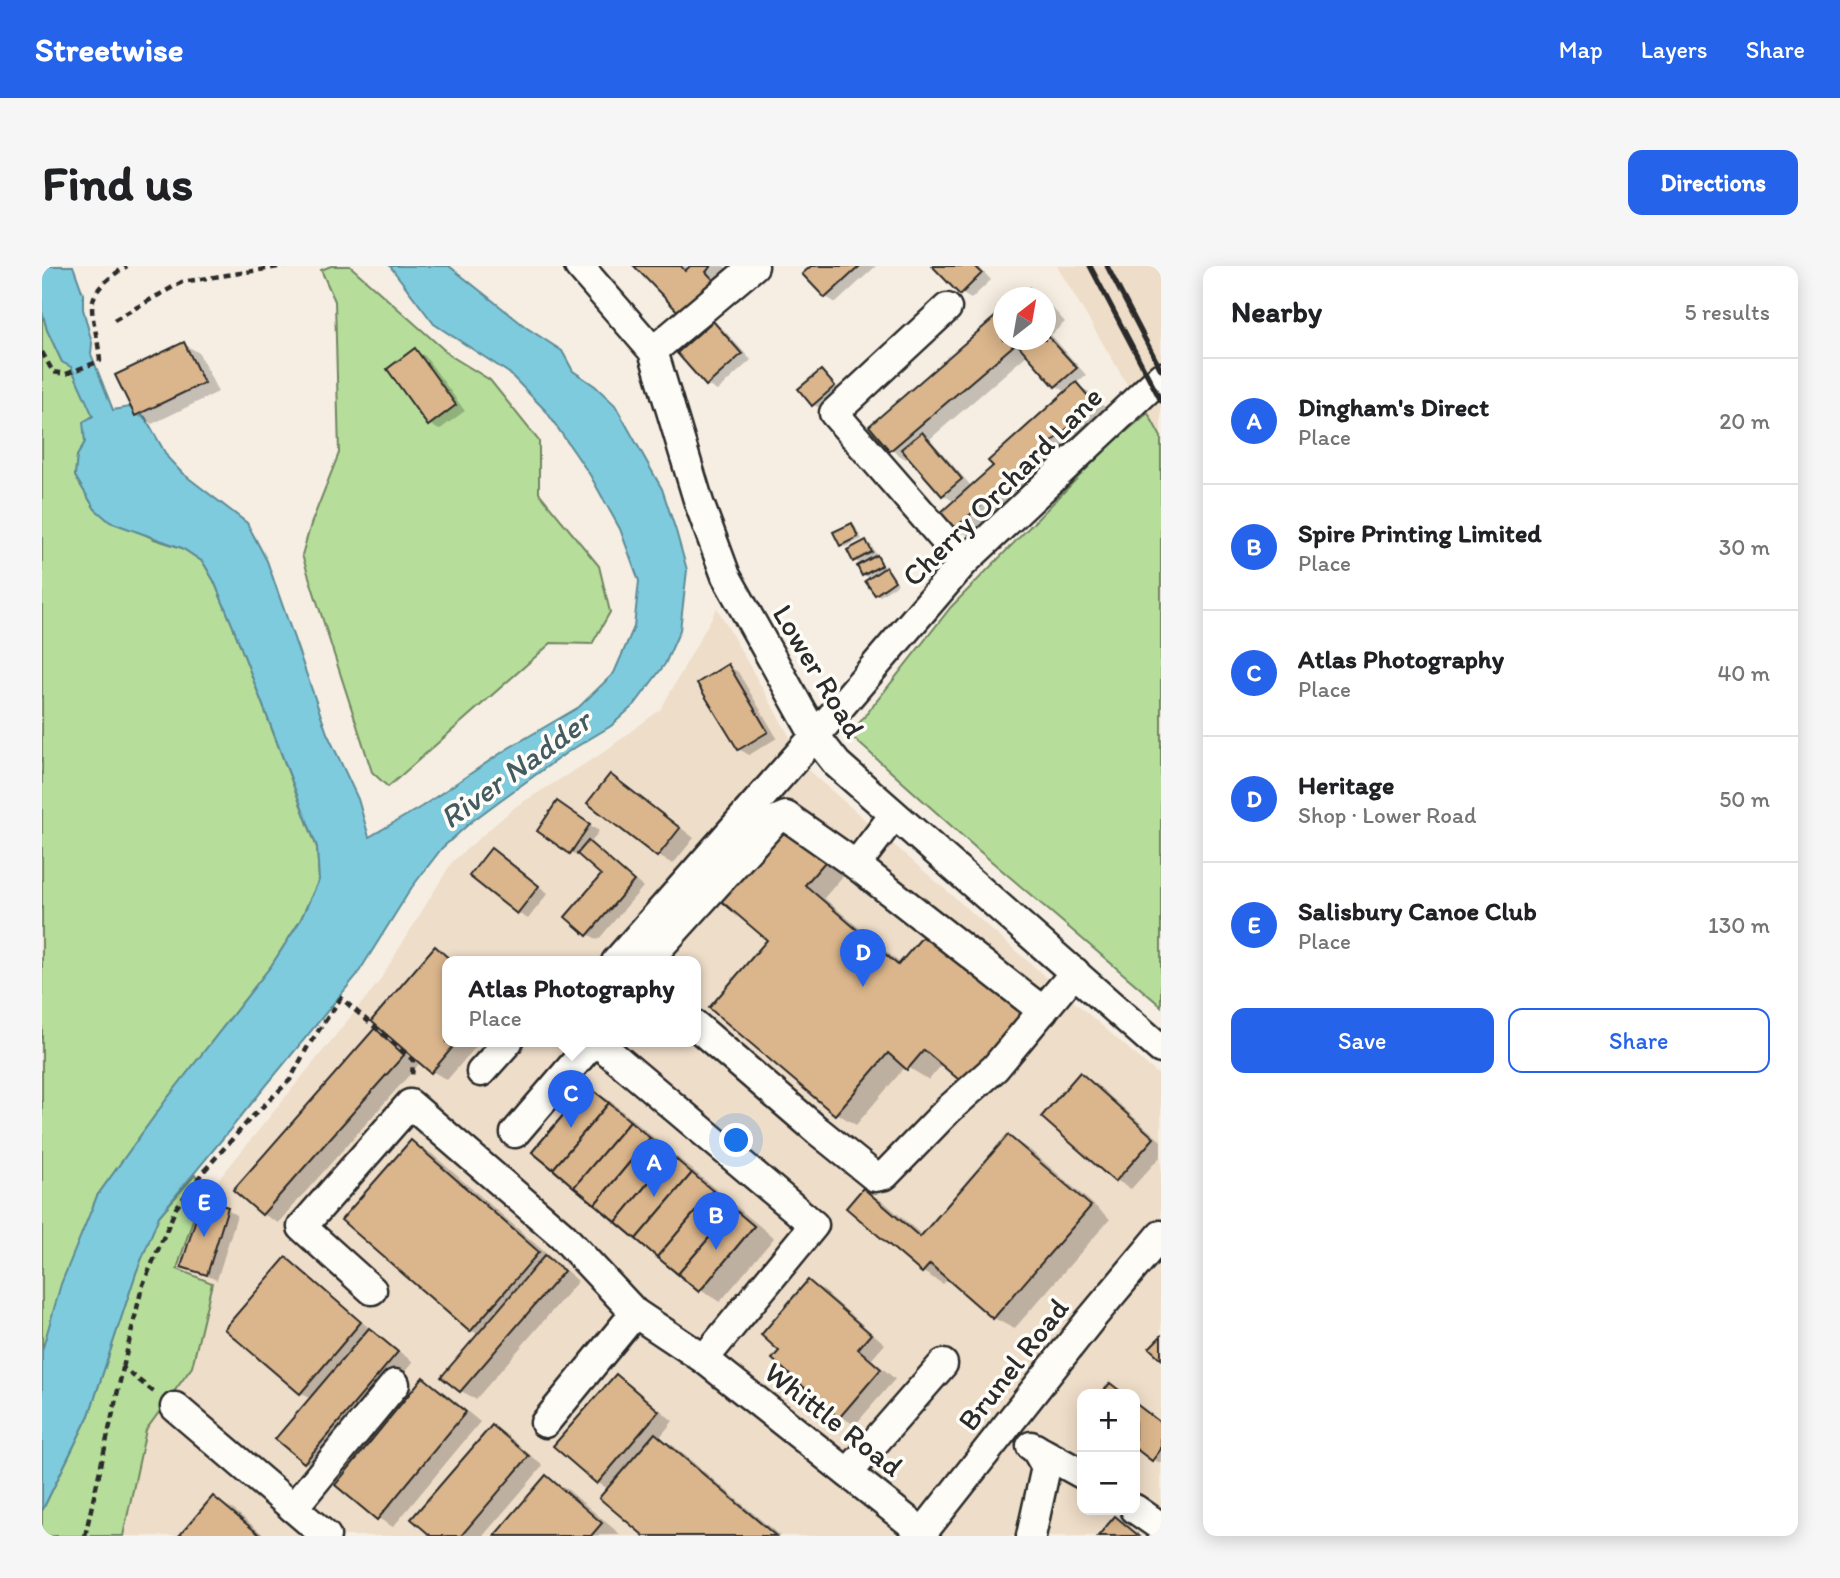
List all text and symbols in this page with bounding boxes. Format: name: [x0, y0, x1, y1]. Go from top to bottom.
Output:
text: Streetwise: [35, 30, 184, 69]
text: Map: [1559, 35, 1603, 64]
text: Layers: [1641, 35, 1708, 64]
text: Share: [1746, 35, 1805, 64]
button: Directions: [1628, 150, 1798, 215]
text: Find us: [42, 153, 193, 212]
north arrow: [993, 287, 1056, 350]
text: Nearby: [1231, 293, 1322, 330]
text: 5 results: [1684, 298, 1770, 326]
street label: Cherry Orchard Lane: [894, 378, 1110, 594]
text: Dingham's Direct: [1298, 391, 1489, 423]
text: A: [1247, 407, 1261, 435]
text: 20 m: [1719, 407, 1770, 435]
text: Place: [1298, 423, 1351, 451]
text: Spire Printing Limited: [1298, 517, 1542, 549]
text: B: [1247, 533, 1261, 561]
text: 30 m: [1719, 533, 1770, 561]
text: Place: [1298, 549, 1351, 577]
street label: Lower Road: [765, 598, 873, 744]
text: Atlas Photography: [1298, 643, 1504, 675]
text: C: [1247, 659, 1261, 687]
text: 40 m: [1717, 659, 1770, 687]
text: Place: [1298, 675, 1351, 703]
water label: River Nadder: [432, 700, 600, 836]
text: Heritage: [1298, 769, 1394, 801]
text: D: [1246, 785, 1262, 813]
text: 50 m: [1719, 785, 1770, 813]
text: Shop · Lower Road: [1298, 801, 1477, 829]
text: Salisbury Canoe Club: [1298, 895, 1537, 927]
text: E: [1248, 911, 1260, 939]
text: 130 m: [1708, 911, 1770, 939]
text: Place: [1298, 927, 1351, 955]
pin: D: [840, 929, 886, 987]
popup: [442, 956, 701, 1047]
text: Atlas Photography: [469, 972, 674, 1004]
text: Place: [469, 1004, 522, 1032]
button: Save: [1231, 1008, 1494, 1073]
button: Share: [1508, 1008, 1770, 1073]
pin: C: [548, 1070, 594, 1128]
your location: [719, 1123, 753, 1157]
pin: A: [631, 1139, 677, 1197]
pin: E: [181, 1179, 227, 1237]
pin: B: [693, 1192, 739, 1250]
street label: Brunel Road: [950, 1290, 1077, 1438]
street label: Whittle Road: [757, 1353, 911, 1485]
map controls: [1077, 1389, 1140, 1515]
button: +: [1077, 1389, 1140, 1452]
button: −: [1077, 1452, 1140, 1515]

